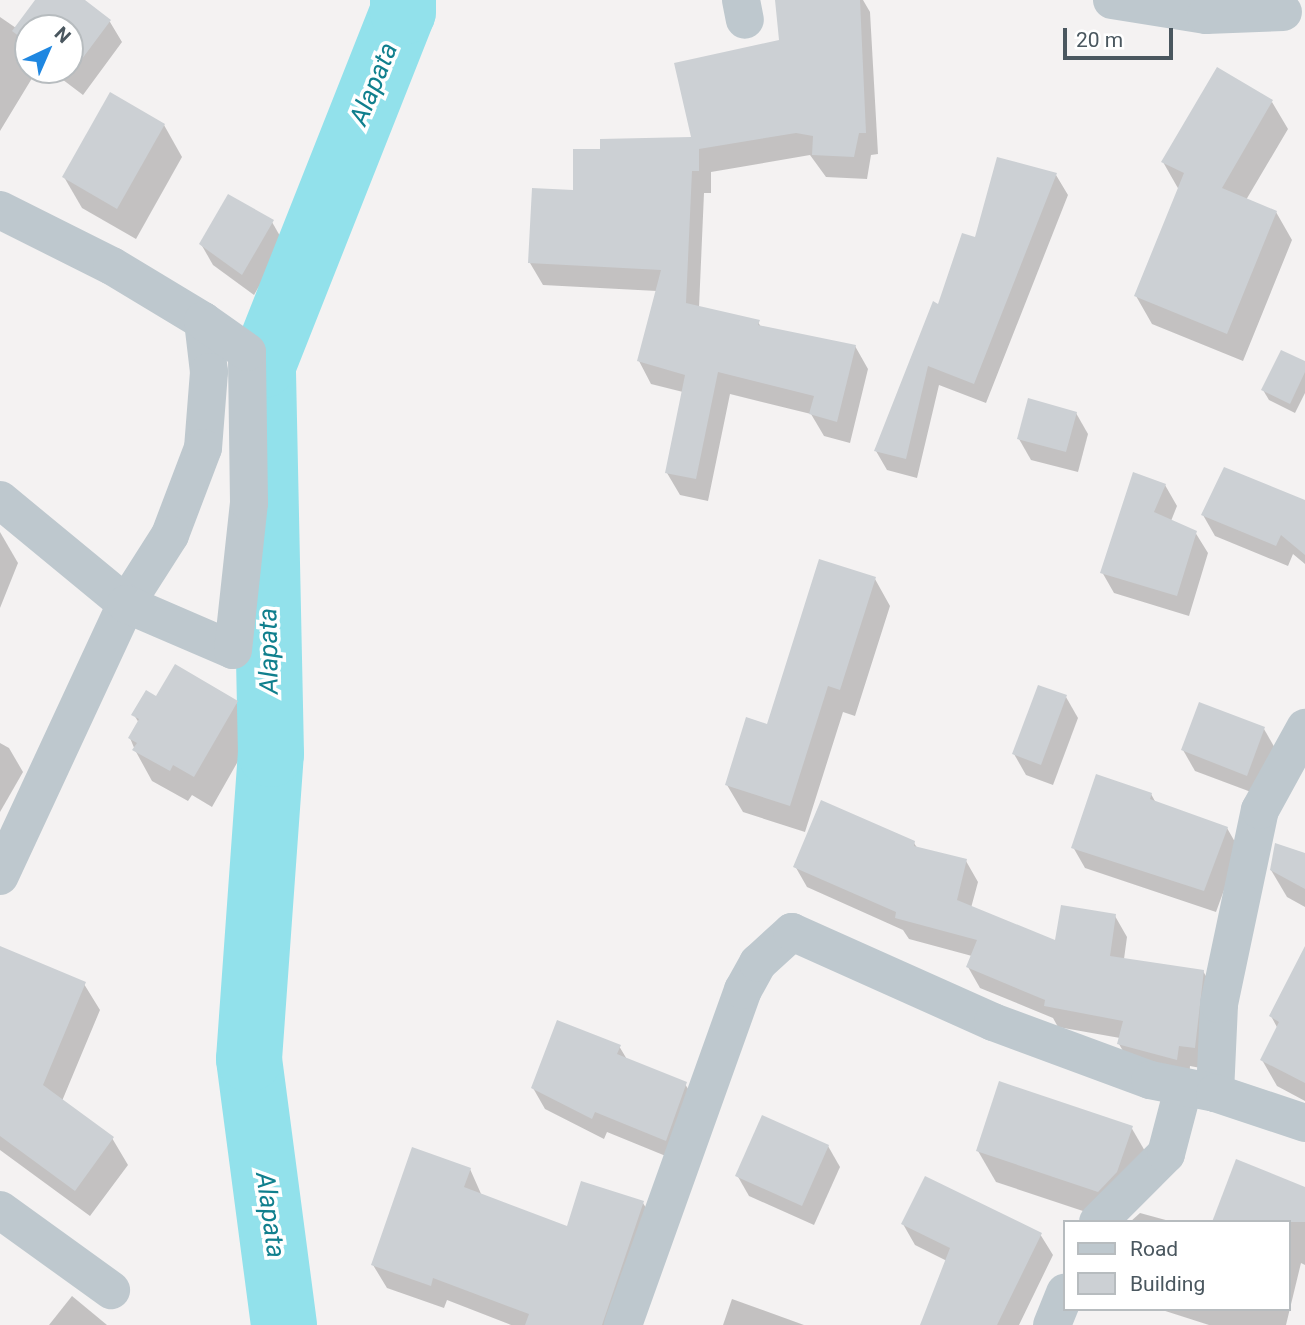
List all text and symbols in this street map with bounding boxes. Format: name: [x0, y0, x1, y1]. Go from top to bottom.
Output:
north arrow: [14, 14, 84, 84]
scale bar: [1067, 14, 1177, 58]
text: N: [50, 22, 75, 48]
text: 20 m: [1076, 28, 1123, 52]
water label: Alapata: [343, 38, 405, 130]
water label: Alapata: [253, 608, 285, 694]
water label: Alapata: [249, 1170, 291, 1260]
legend: [1064, 1220, 1291, 1311]
text: Road: [1130, 1237, 1178, 1261]
text: Building: [1130, 1272, 1205, 1296]

